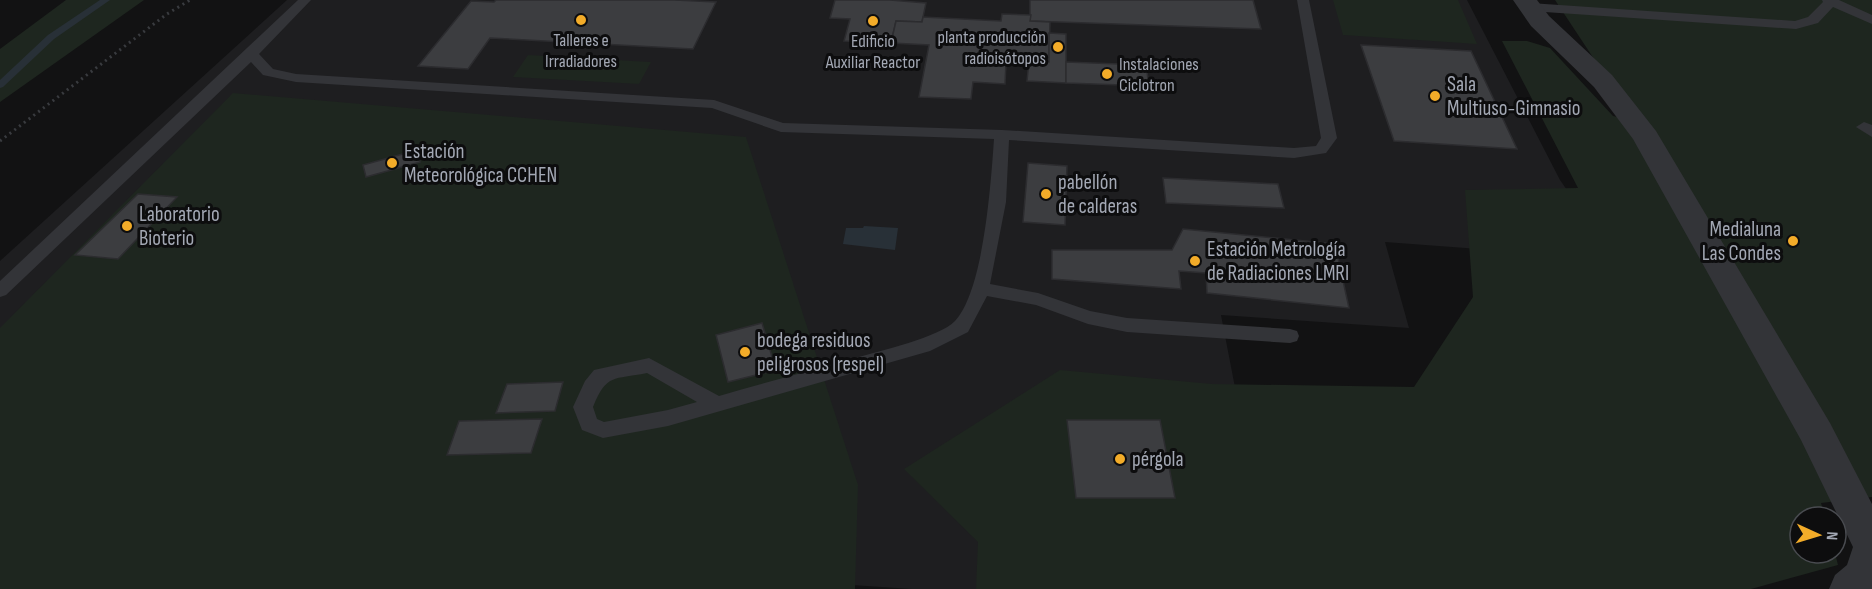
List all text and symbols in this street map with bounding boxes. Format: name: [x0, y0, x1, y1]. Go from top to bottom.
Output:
marker: Talleres e Irradiadores: [574, 13, 588, 27]
marker: Edificio Auxiliar Reactor: [866, 14, 880, 28]
place label: planta producción radioisótopos: [938, 27, 1046, 69]
place label: Talleres e Irradiadores: [545, 30, 617, 72]
place label: Edificio Auxiliar Reactor: [825, 31, 920, 73]
marker: planta producción radioisótopos: [1051, 40, 1065, 54]
place label: Instalaciones Ciclotron: [1119, 54, 1199, 96]
marker: Instalaciones Ciclotron: [1100, 67, 1114, 81]
place label: Sala Multiuso-Gimnasio: [1447, 72, 1580, 121]
marker: Sala Multiuso-Gimnasio: [1428, 89, 1442, 103]
place label: Estación Meteorológica CCHEN: [404, 139, 557, 188]
marker: Estación Meteorológica CCHEN: [385, 156, 399, 170]
place label: pabellón de calderas: [1058, 170, 1137, 219]
marker: pabellón de calderas: [1039, 187, 1053, 201]
place label: Laboratorio Bioterio: [139, 202, 220, 251]
place label: Medialuna Las Condes: [1702, 217, 1781, 266]
marker: Laboratorio Bioterio: [120, 219, 134, 233]
marker: Medialuna Las Condes: [1786, 234, 1800, 248]
place label: Estación Metrología de Radiaciones LMRI: [1207, 237, 1349, 286]
marker: Estación Metrología de Radiaciones LMRI: [1188, 254, 1202, 268]
place label: bodega residuos peligrosos (respel): [757, 328, 884, 377]
marker: bodega residuos peligrosos (respel): [738, 345, 752, 359]
place label: pérgola: [1132, 447, 1184, 472]
marker: pérgola: [1113, 452, 1127, 466]
north arrow: [1788, 505, 1848, 565]
text: N: [1822, 531, 1841, 541]

